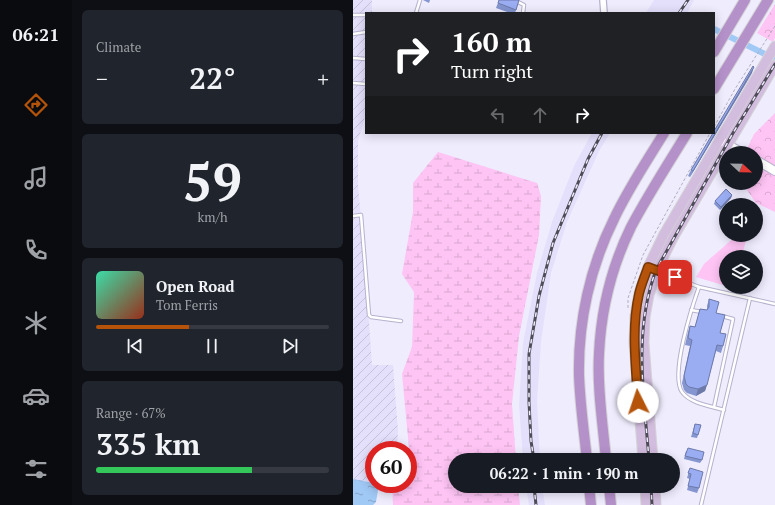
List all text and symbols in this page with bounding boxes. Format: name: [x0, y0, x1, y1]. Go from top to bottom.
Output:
text: 06:21: [13, 22, 59, 46]
text: 160 m: [451, 23, 532, 60]
icon: right: [385, 28, 437, 80]
text: Climate: [96, 38, 141, 56]
text: 22°: [189, 58, 236, 98]
text: Turn right: [451, 59, 533, 83]
text: −: [96, 64, 108, 93]
text: +: [317, 64, 329, 93]
icon: directions: [22, 91, 50, 119]
icon: left: [487, 104, 509, 126]
icon: ahead: [529, 104, 551, 126]
icon: right: [571, 104, 593, 126]
north arrow: [719, 146, 763, 190]
map controls: [719, 146, 763, 294]
text: 59: [183, 147, 242, 216]
icon: music: [22, 164, 50, 192]
button: sound: [719, 198, 763, 242]
text: km/h: [197, 208, 228, 226]
icon: phone: [22, 236, 50, 264]
button: layers: [719, 250, 763, 294]
pin: [658, 260, 692, 294]
icon: arrive: [664, 266, 686, 288]
text: Open Road: [156, 276, 235, 296]
text: Tom Ferris: [156, 296, 218, 314]
icon: climate: [22, 309, 50, 337]
icon: previous: [124, 335, 146, 357]
icon: pause: [201, 335, 223, 357]
icon: next: [279, 335, 301, 357]
position arrow: [617, 381, 659, 423]
icon: car: [22, 382, 50, 410]
text: Range · 67%: [96, 404, 166, 422]
text: 335 km: [96, 424, 200, 464]
speed limit sign: 60: [365, 441, 417, 493]
icon: filters: [22, 455, 50, 483]
text: 06:22 · 1 min · 190 m: [490, 463, 638, 483]

